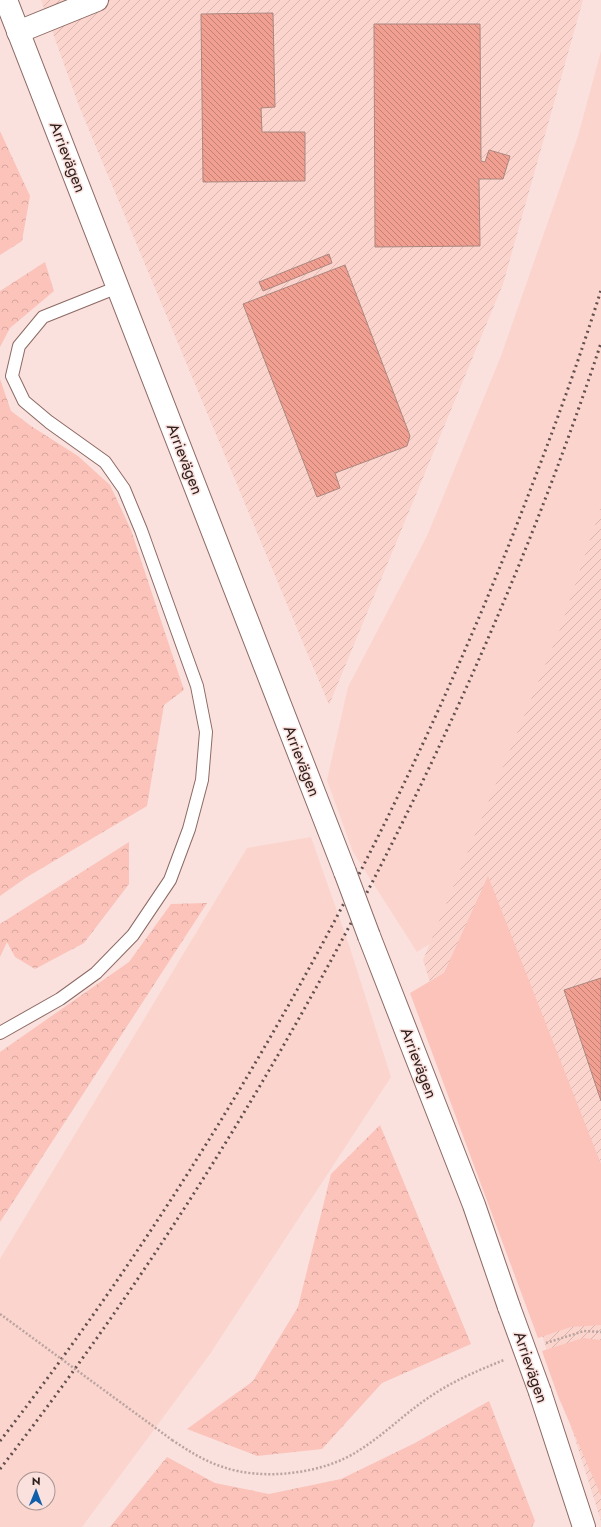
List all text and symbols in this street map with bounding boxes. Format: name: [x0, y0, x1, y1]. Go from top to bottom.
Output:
street label: Arrievägen: [44, 118, 92, 196]
street label: Arrievägen: [161, 420, 209, 498]
street label: Arrievägen: [278, 722, 326, 800]
street label: Arrievägen: [395, 1024, 443, 1102]
street label: Arrievägen: [508, 1328, 554, 1406]
north arrow: [16, 1471, 56, 1511]
text: N: [32, 1473, 41, 1489]

